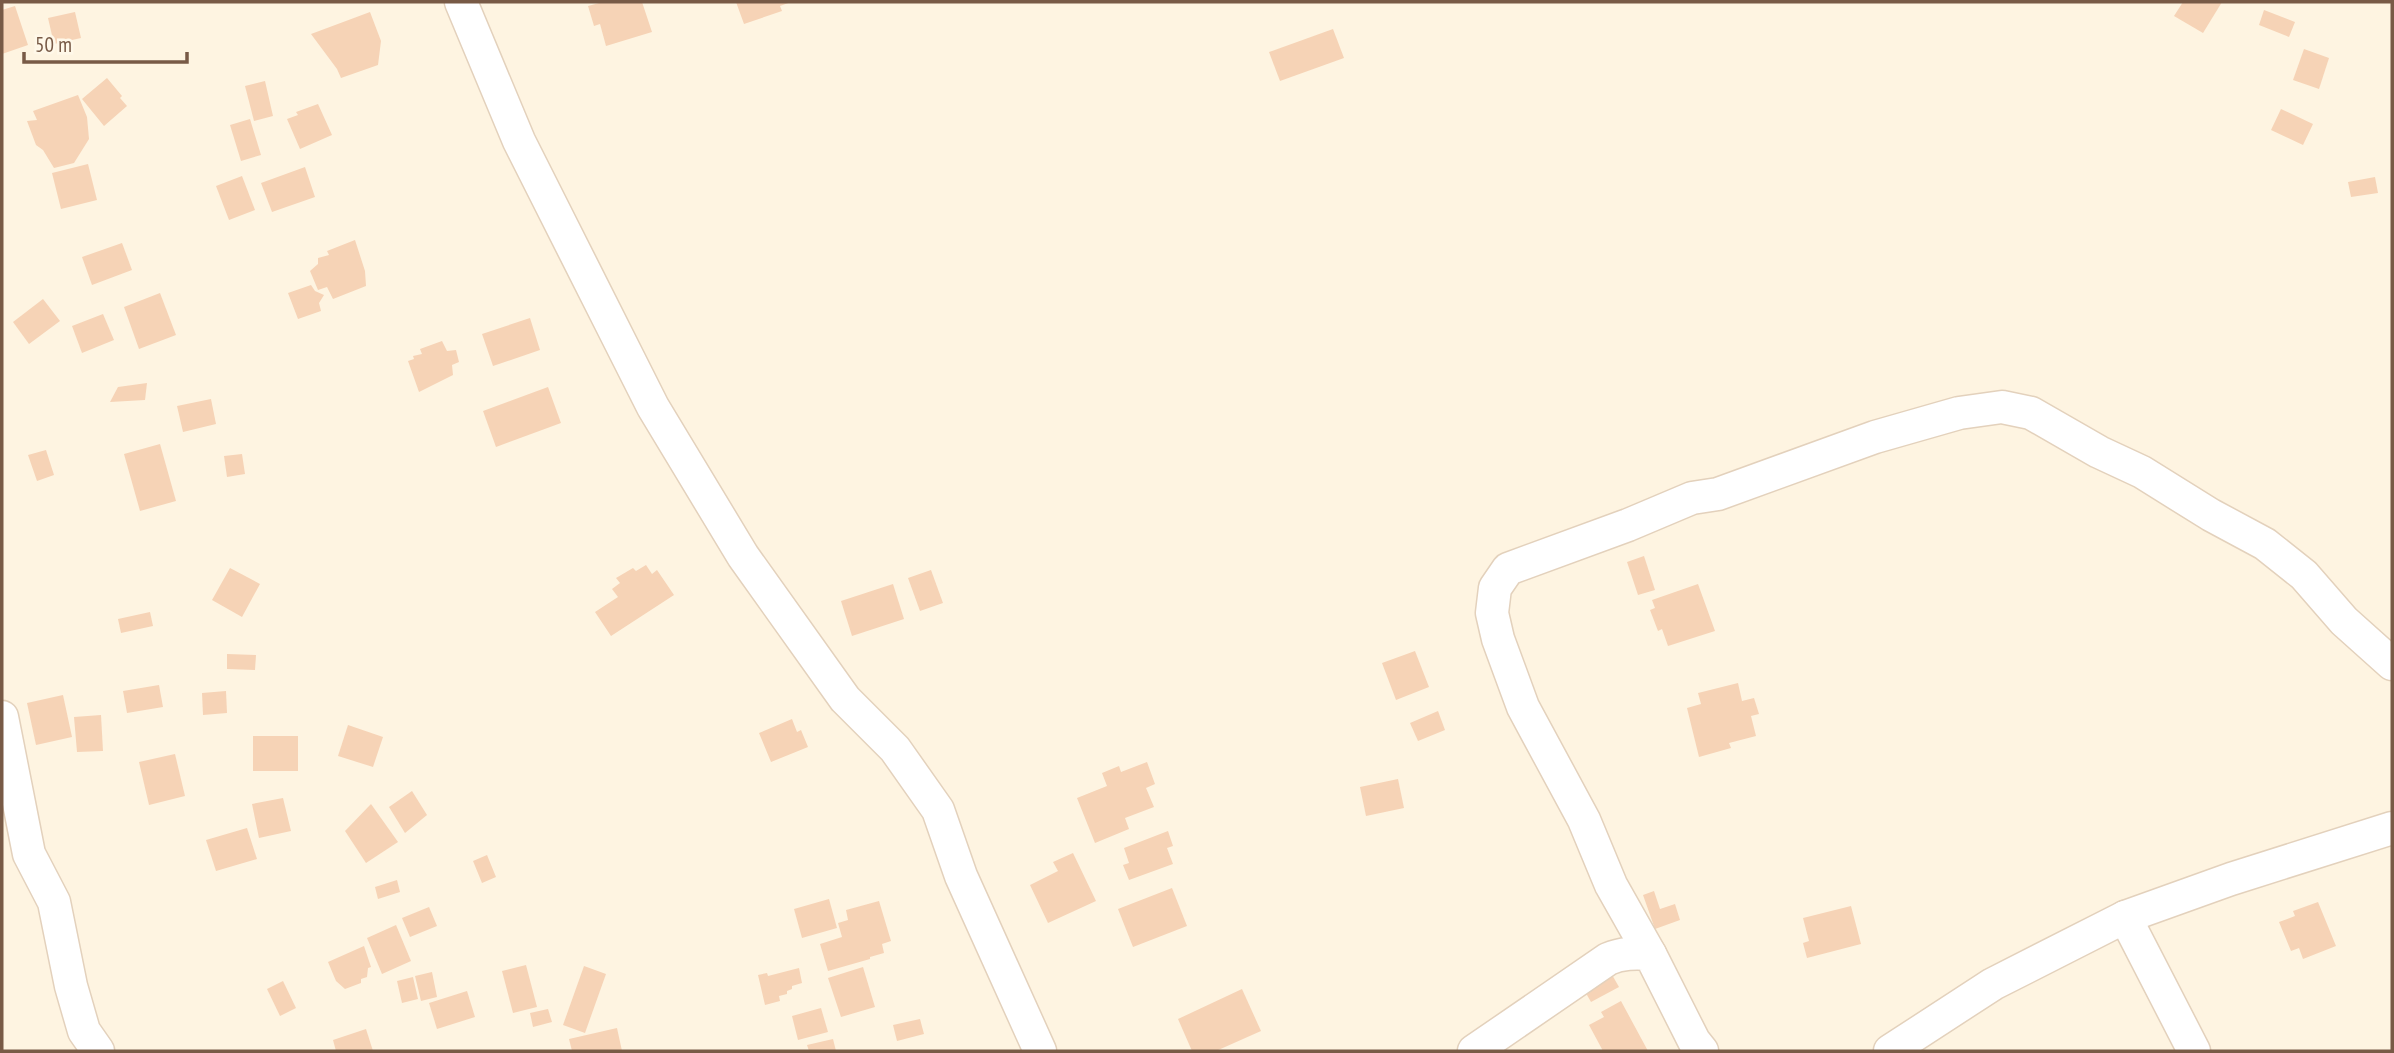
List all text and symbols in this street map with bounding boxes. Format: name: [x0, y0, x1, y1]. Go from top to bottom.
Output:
scale bar: [24, 21, 187, 65]
text: 50 m: [35, 31, 72, 58]

